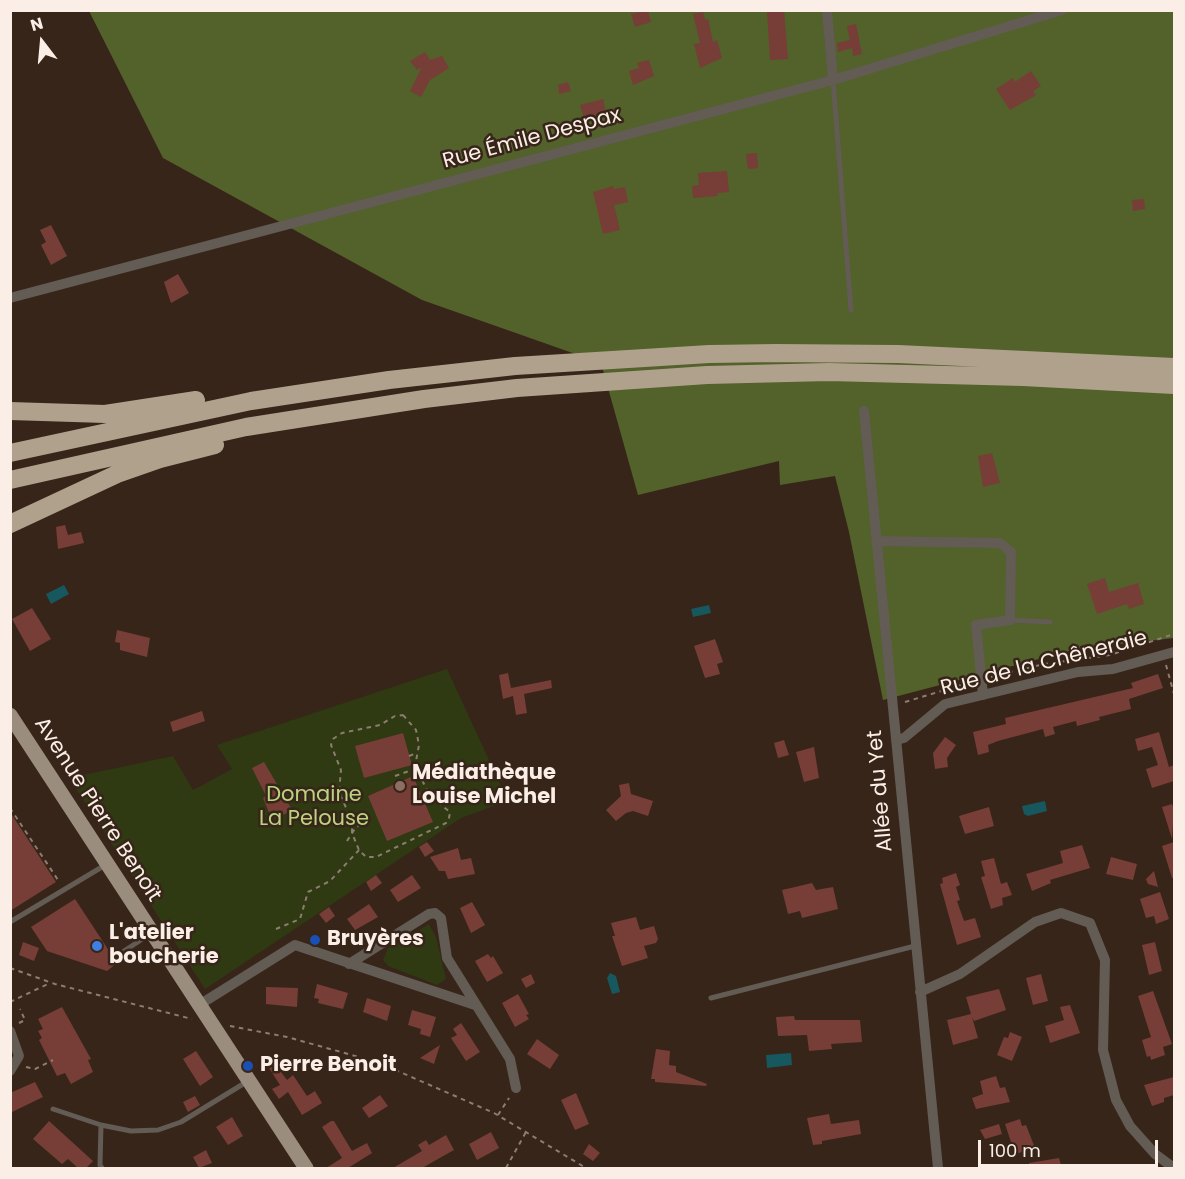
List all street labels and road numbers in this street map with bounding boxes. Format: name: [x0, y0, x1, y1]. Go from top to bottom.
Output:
street label: Rue Émile Despax: [440, 103, 624, 175]
street label: Rue de la Chêneraie: [938, 626, 1150, 702]
street label: Avenue Pierre Benoît: [28, 713, 166, 907]
street label: Allée du Yet: [863, 729, 899, 853]

